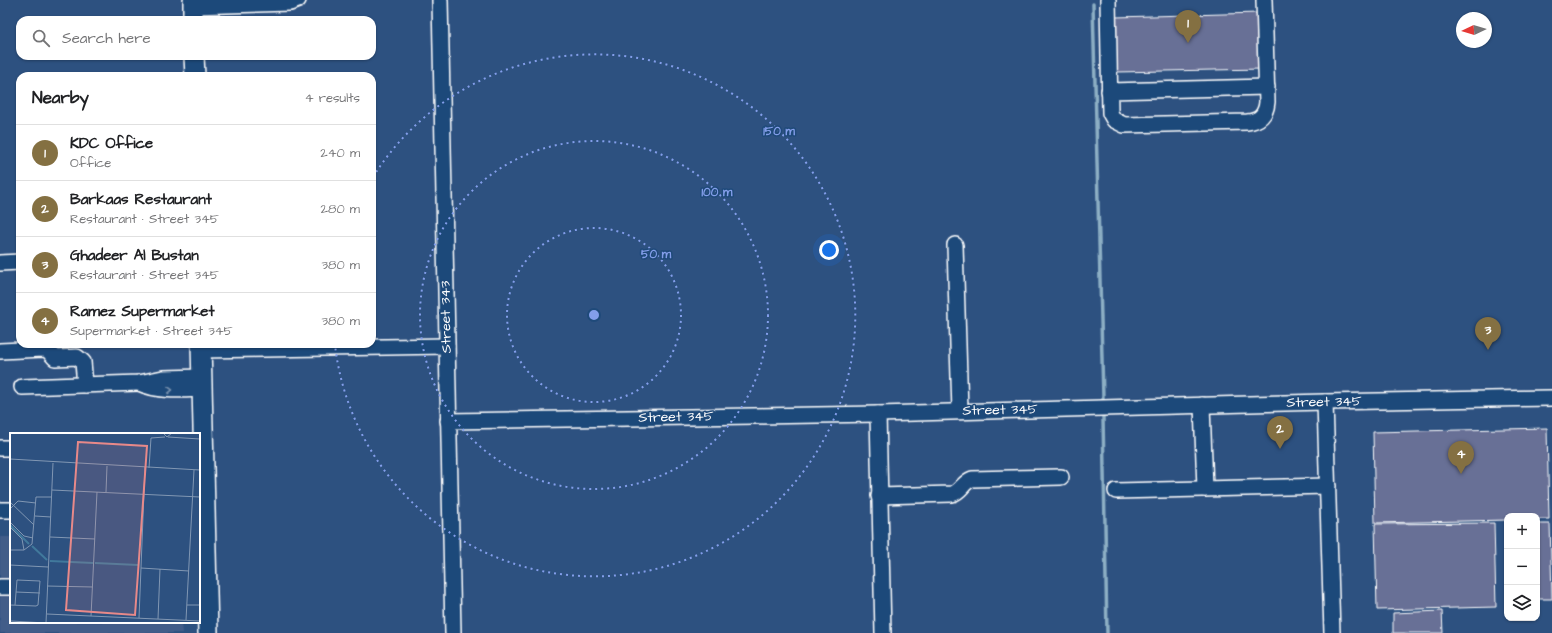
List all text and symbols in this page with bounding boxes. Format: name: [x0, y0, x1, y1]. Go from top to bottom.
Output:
pin: 1: [1175, 10, 1201, 43]
north arrow: [1456, 12, 1492, 48]
search box: [16, 16, 376, 60]
icon: search: [30, 27, 52, 49]
text: Search here: [62, 28, 151, 49]
text: Nearby: [32, 86, 89, 110]
text: 4 results: [305, 89, 360, 107]
text: 150 m: [763, 123, 796, 140]
text: KDC Office: [70, 133, 153, 154]
text: 1: [44, 144, 46, 162]
text: 240 m: [320, 144, 360, 162]
text: Office: [70, 154, 111, 172]
text: 100 m: [702, 184, 733, 201]
text: Barkaas Restaurant: [70, 189, 212, 210]
text: 2: [41, 200, 49, 218]
text: 280 m: [321, 200, 360, 218]
text: Restaurant · Street 345: [70, 210, 219, 228]
your location: [819, 240, 839, 260]
text: Ghadeer Al Bustan: [70, 245, 199, 266]
text: 50 m: [641, 246, 672, 263]
text: 3: [42, 256, 48, 274]
text: 380 m: [321, 256, 360, 274]
text: Restaurant · Street 345: [70, 266, 219, 284]
street label: Street 343: [435, 281, 457, 353]
text: Ramez Supermarket: [70, 301, 215, 322]
centre of rings: [587, 308, 601, 322]
text: 4: [41, 312, 49, 330]
text: 380 m: [321, 312, 360, 330]
pin: 3: [1475, 317, 1501, 350]
text: Supermarket · Street 345: [70, 322, 233, 340]
one-way arrow: [167, 386, 173, 394]
street label: Street 345: [1286, 391, 1362, 413]
street label: Street 345: [962, 399, 1038, 421]
street label: Street 345: [638, 406, 714, 428]
pin: 2: [1267, 416, 1293, 449]
inset map: [10, 433, 200, 623]
pin: 4: [1448, 441, 1474, 474]
map controls: [1504, 513, 1540, 621]
button: +: [1504, 513, 1540, 549]
button: −: [1504, 549, 1540, 585]
button: layers: [1504, 585, 1540, 621]

